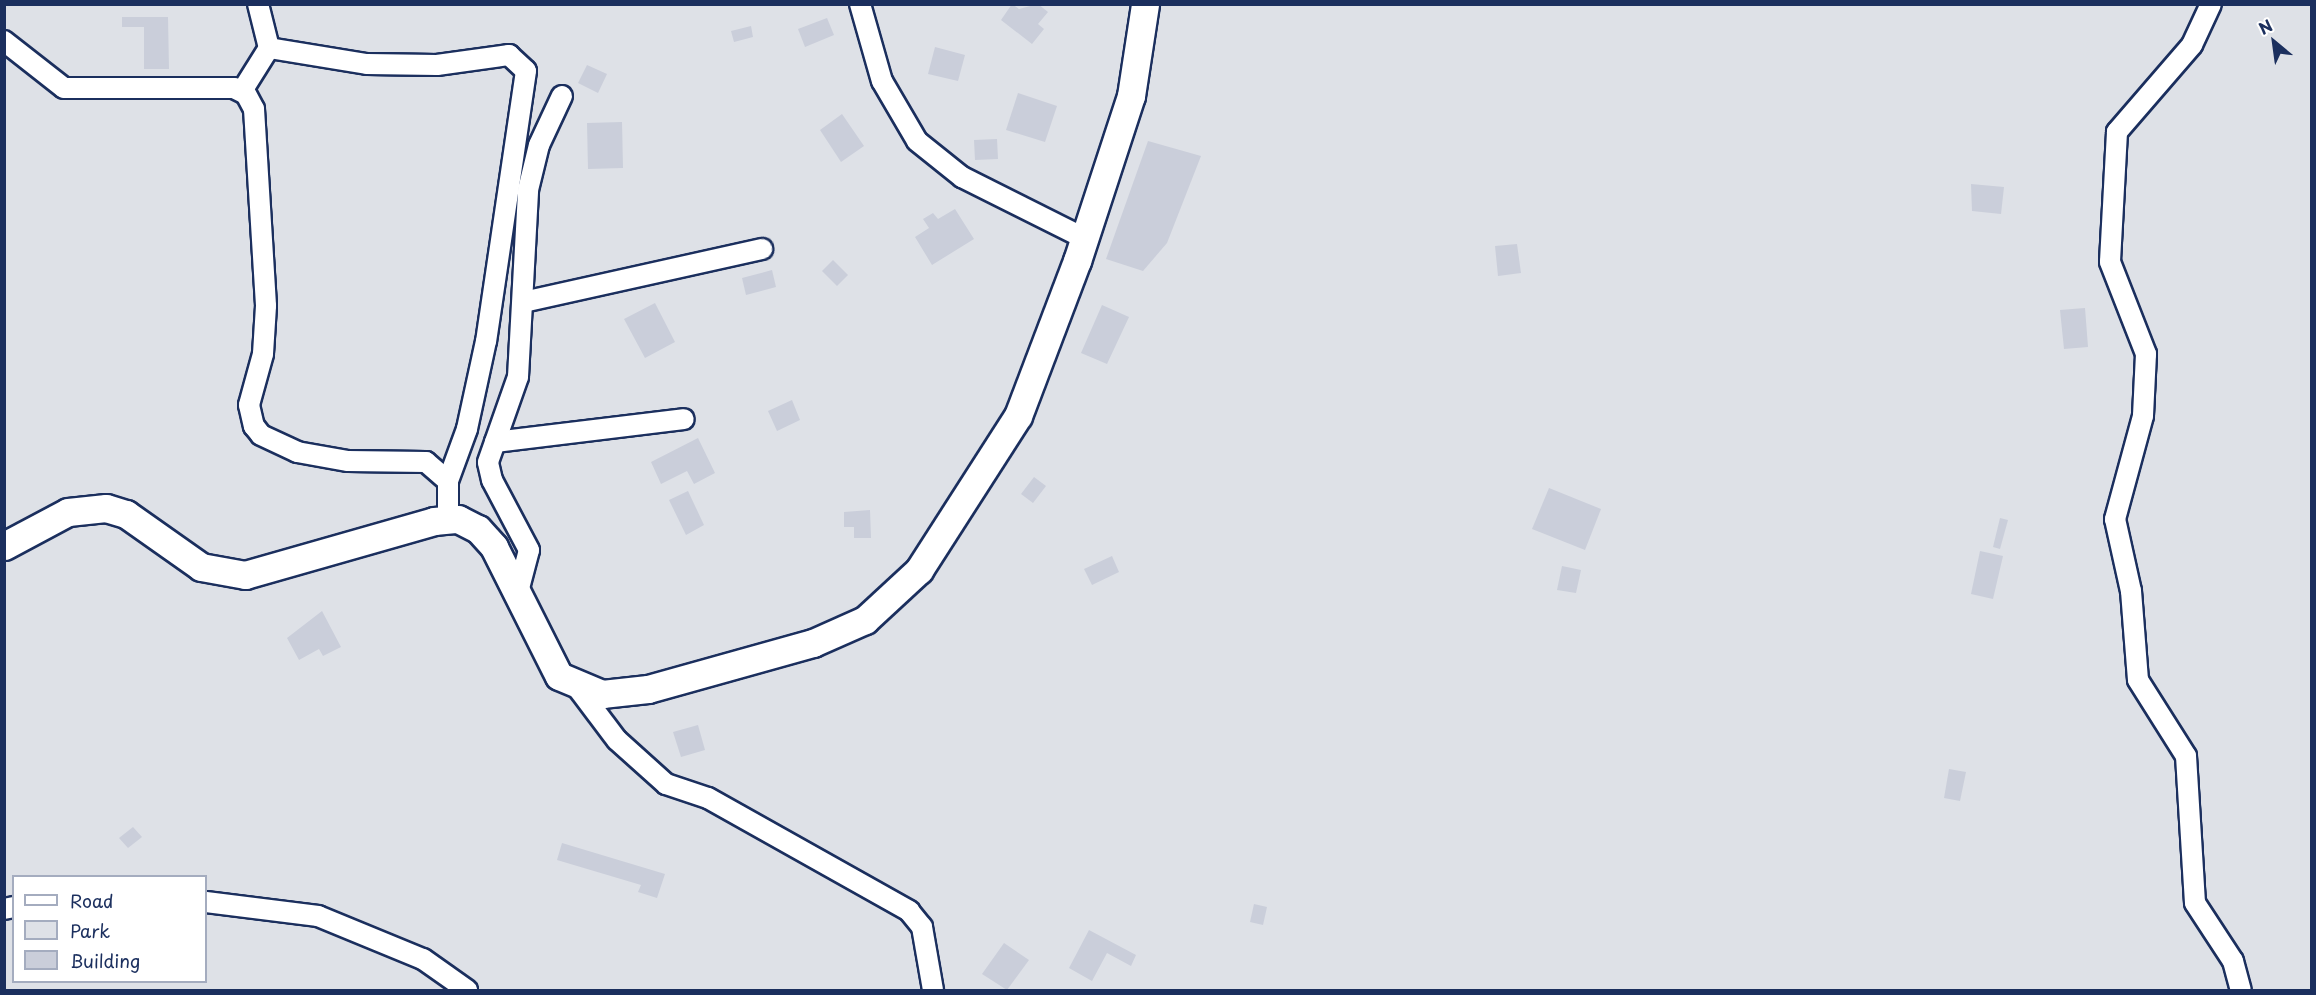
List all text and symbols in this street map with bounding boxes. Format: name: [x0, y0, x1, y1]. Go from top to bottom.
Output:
north arrow: [2244, 12, 2304, 72]
text: N: [2254, 13, 2277, 40]
legend: [12, 875, 207, 983]
text: Road: [70, 887, 114, 914]
text: Park: [70, 917, 110, 944]
text: Building: [70, 947, 140, 974]

